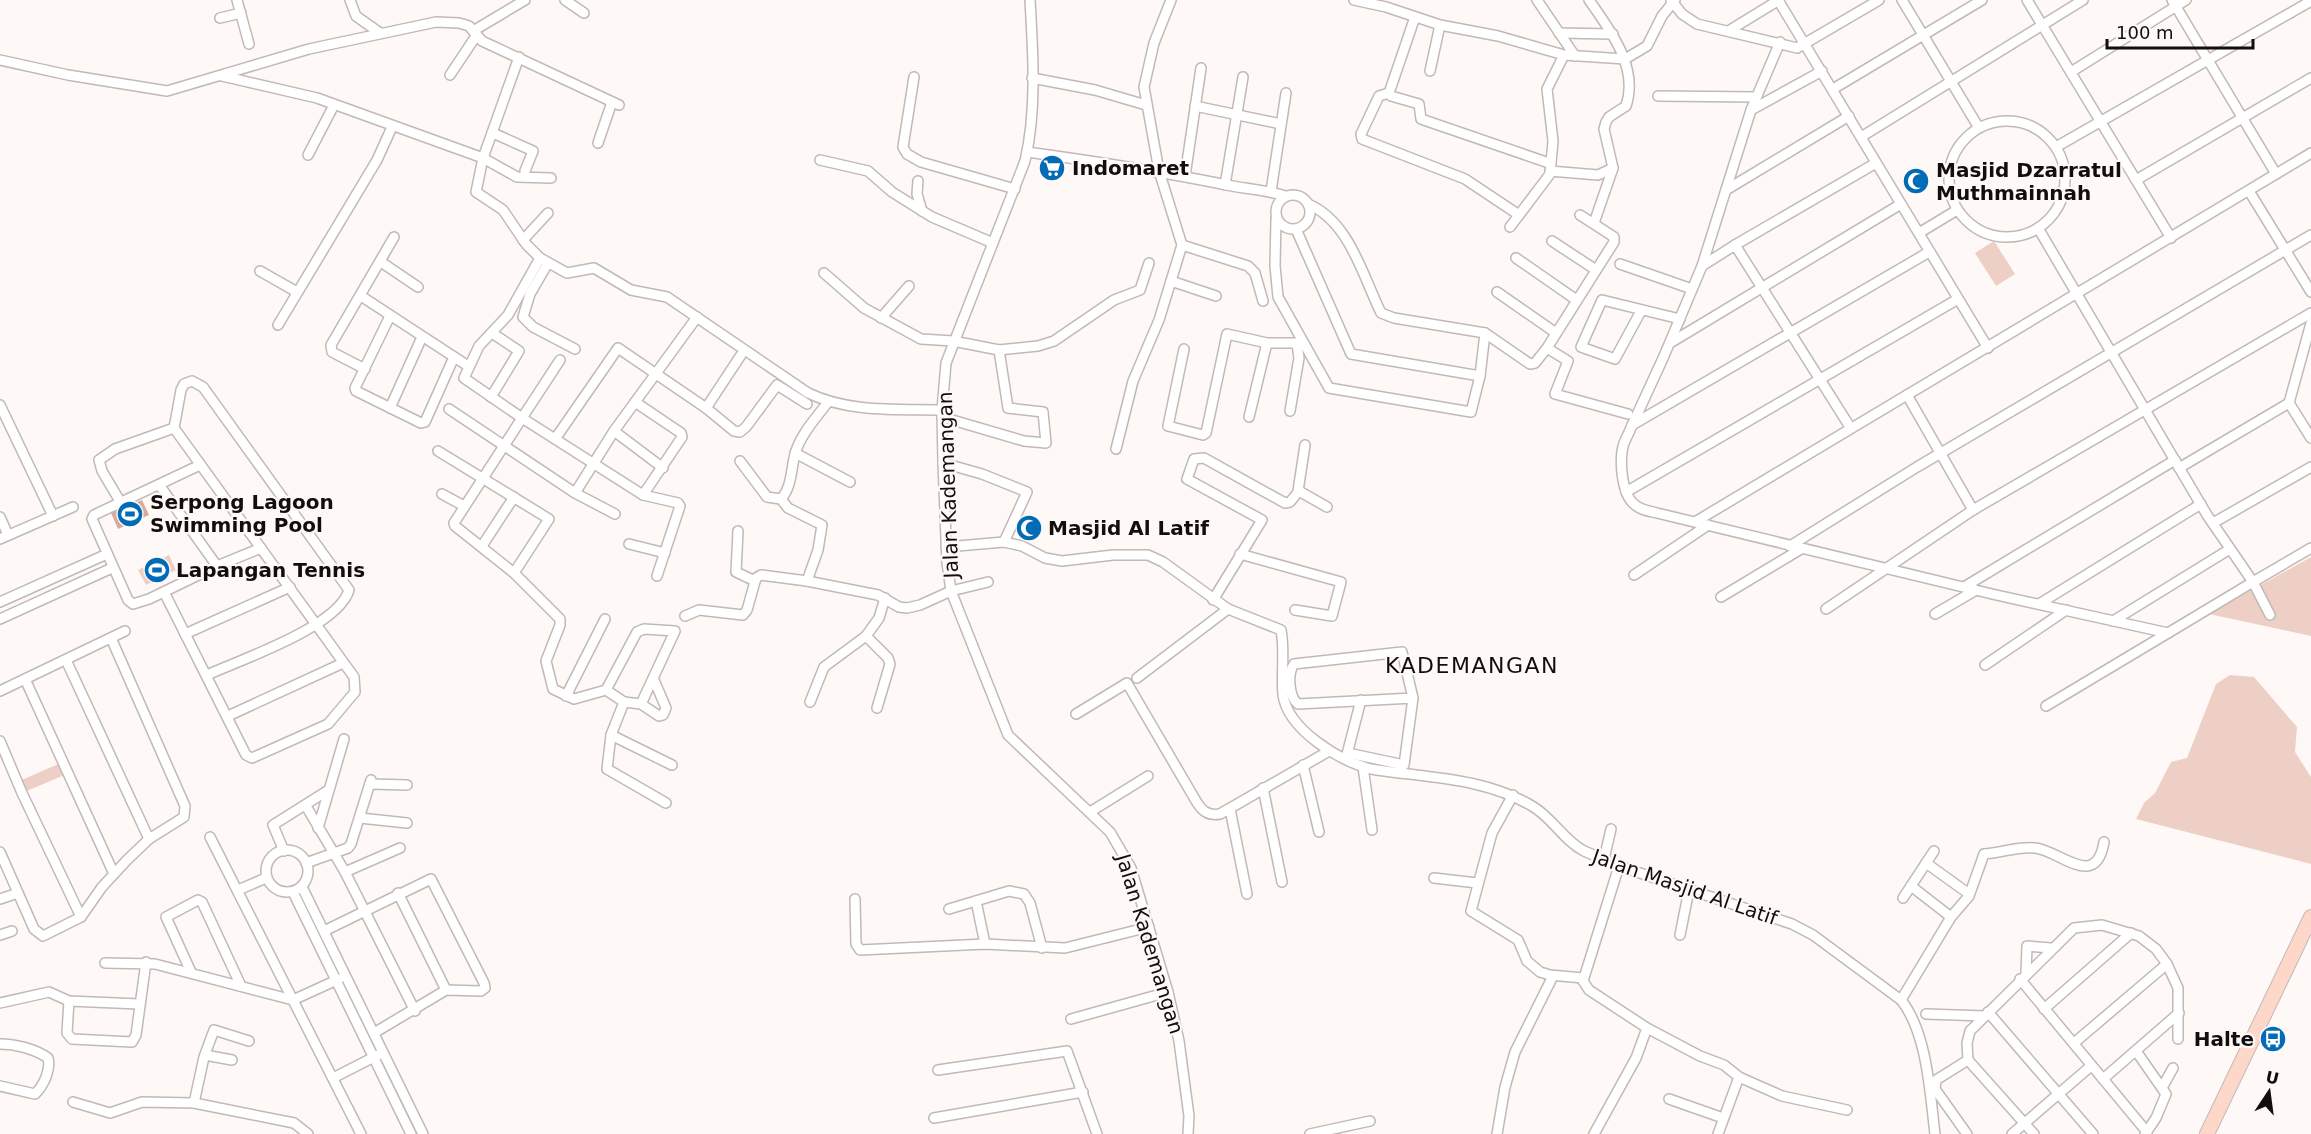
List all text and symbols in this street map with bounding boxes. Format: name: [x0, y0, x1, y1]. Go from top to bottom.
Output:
scale bar: [2107, 12, 2252, 50]
text: 100 m: [2116, 22, 2174, 43]
supermarket icon: Indomaret: [1037, 153, 1067, 183]
place label: Indomaret: [1072, 156, 1190, 180]
place label: Masjid Dzarratul Muthmainnah: [1936, 158, 2122, 205]
mosque icon: Masjid Dzarratul Muthmainnah: [1901, 166, 1931, 196]
street label: Jalan Kademangan: [933, 391, 963, 581]
place label: Serpong Lagoon Swimming Pool: [150, 490, 334, 537]
sports icon: Serpong Lagoon Swimming Pool: [115, 499, 145, 529]
mosque icon: Masjid Al Latif: [1014, 513, 1044, 543]
place label: Masjid Al Latif: [1048, 516, 1209, 540]
sports icon: Lapangan Tennis: [142, 555, 172, 585]
place label: Lapangan Tennis: [176, 558, 365, 582]
district label: KADEMANGAN: [1385, 653, 1559, 678]
street label: Jalan Masjid Al Latif: [1587, 843, 1782, 930]
street label: Jalan Kademangan: [1111, 849, 1189, 1037]
bus stop icon: Halte: [2258, 1024, 2288, 1054]
place label: Halte: [2194, 1027, 2254, 1051]
north arrow: [2239, 1062, 2299, 1122]
text: U: [2264, 1067, 2281, 1089]

